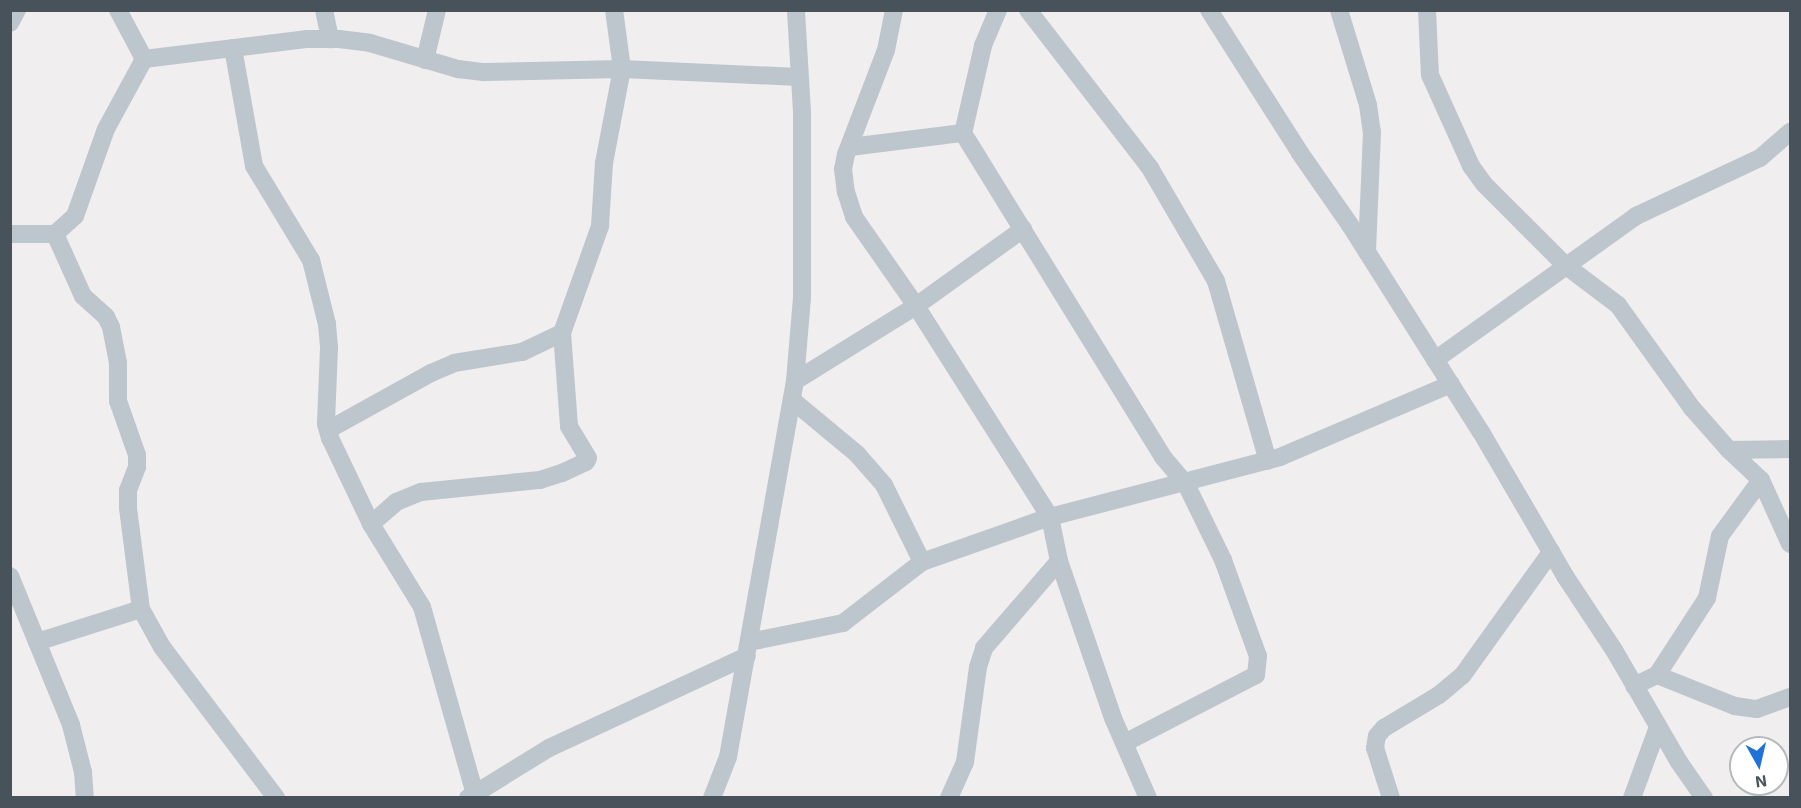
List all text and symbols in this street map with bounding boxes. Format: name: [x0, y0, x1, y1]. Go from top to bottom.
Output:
north arrow: [1729, 736, 1789, 796]
text: N: [1754, 772, 1768, 793]

